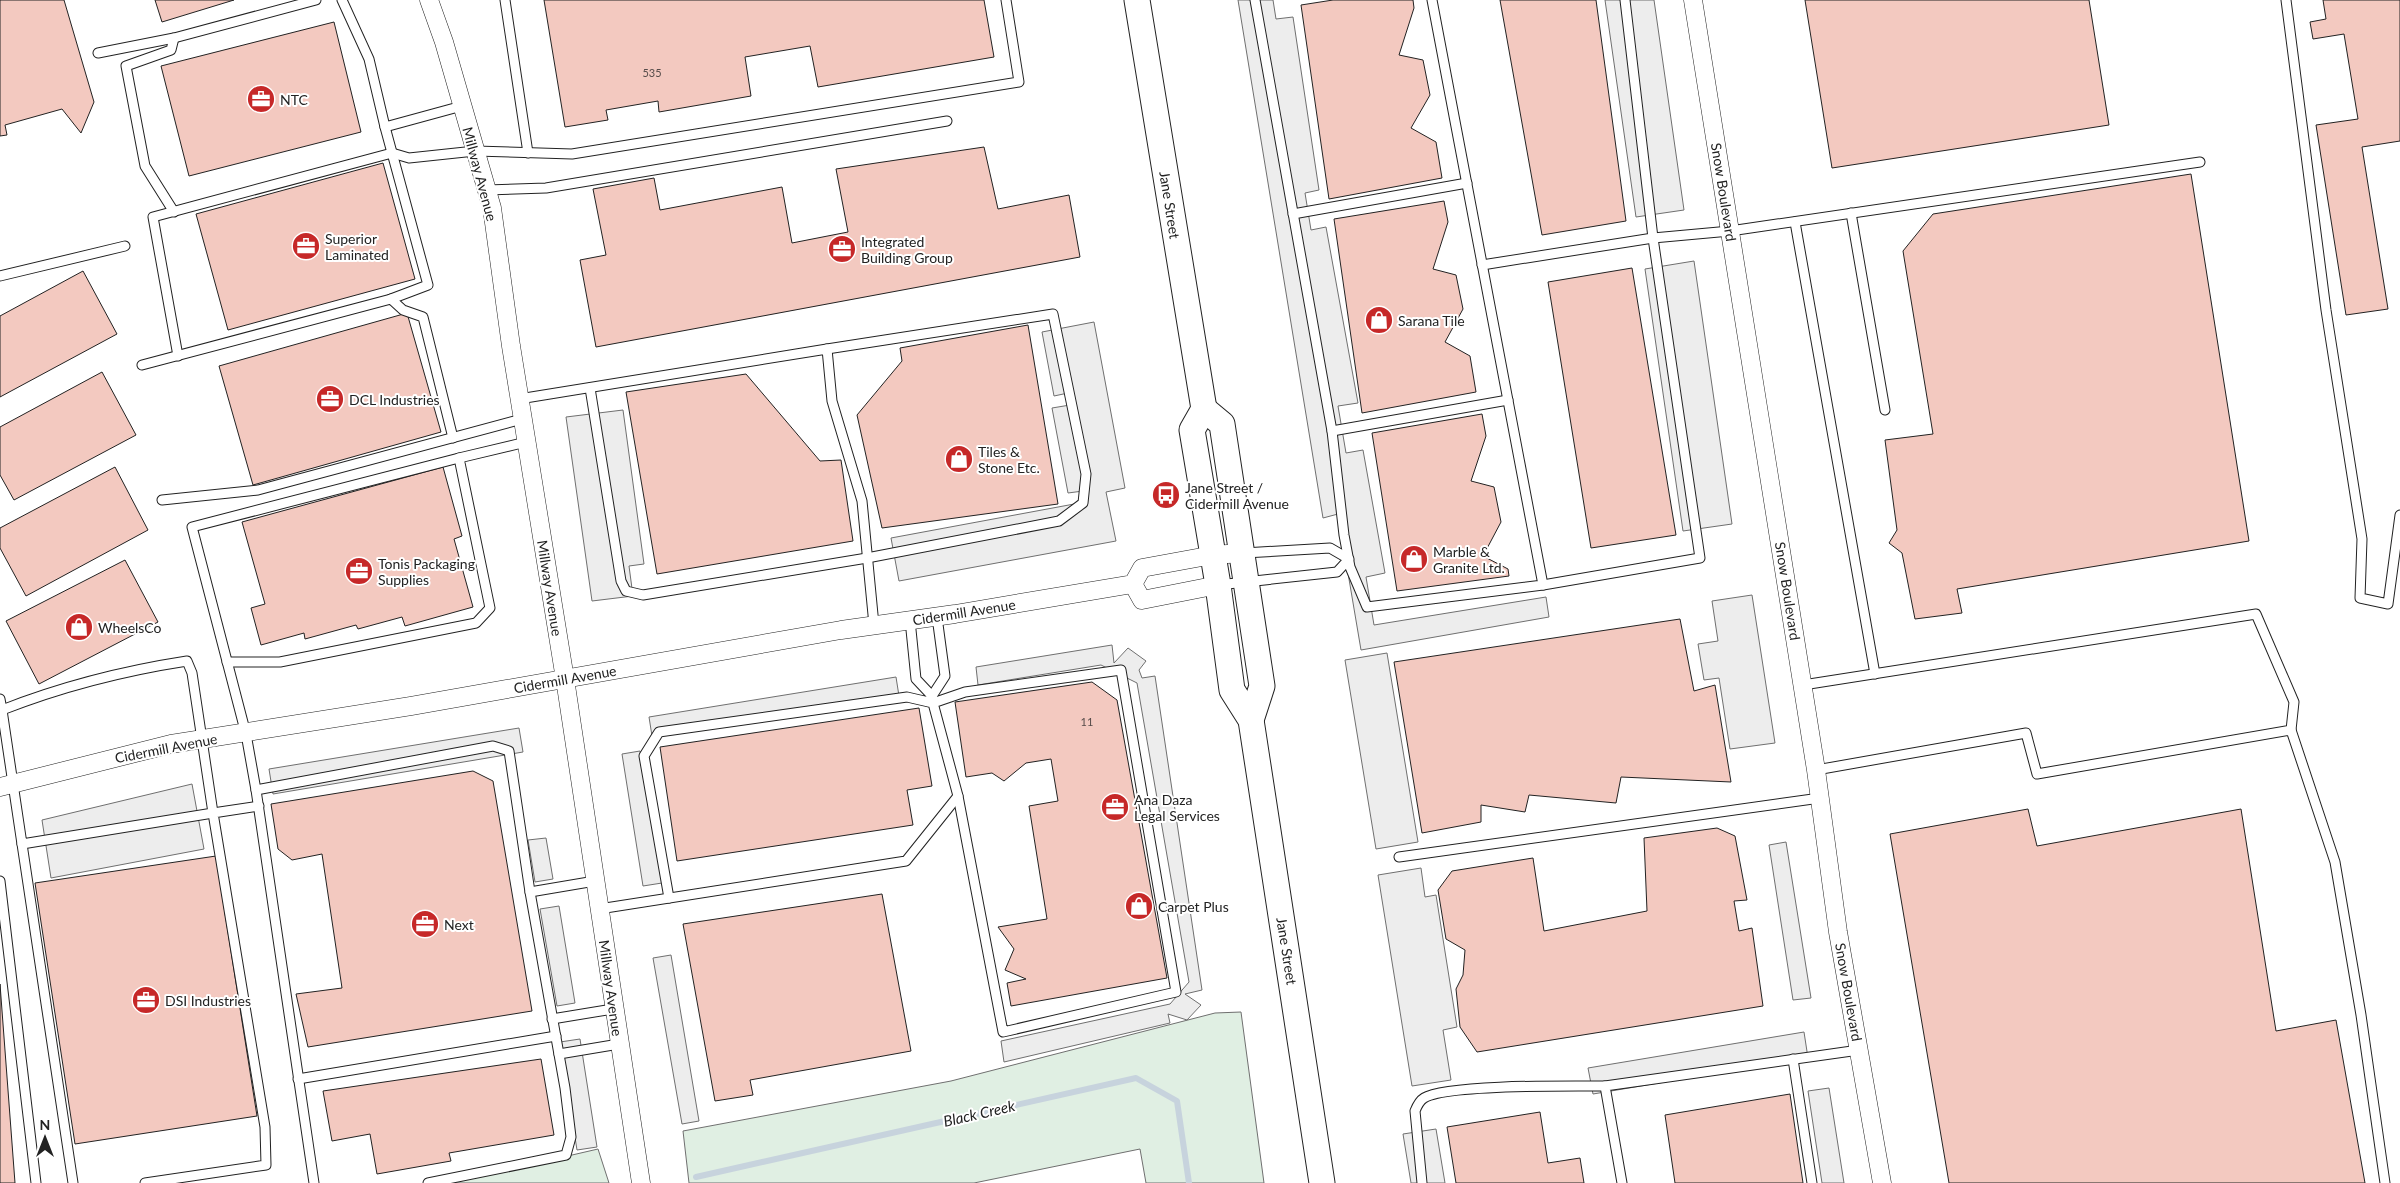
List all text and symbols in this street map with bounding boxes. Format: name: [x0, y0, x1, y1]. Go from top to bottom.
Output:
house number: 535: [642, 66, 662, 79]
office icon: NTC: [246, 84, 276, 114]
place label: NTC: [280, 91, 309, 108]
street label: Millway Avenue: [459, 125, 501, 223]
street label: Snow Boulevard: [1708, 142, 1740, 242]
street label: Jane Street: [1156, 170, 1184, 240]
place label: Superior Laminated: [325, 230, 389, 263]
office icon: Superior Laminated: [291, 231, 321, 261]
place label: Integrated Building Group: [861, 233, 953, 266]
office icon: Integrated Building Group: [827, 234, 857, 264]
shop icon: Sarana Tile: [1364, 305, 1394, 335]
place label: Sarana Tile: [1398, 312, 1465, 329]
office icon: DCL Industries: [315, 384, 345, 414]
place label: DCL Industries: [349, 391, 440, 408]
place label: Tiles & Stone Etc.: [978, 443, 1040, 476]
shop icon: Tiles & Stone Etc.: [944, 444, 974, 474]
place label: Jane Street / Cidermill Avenue: [1185, 479, 1289, 512]
bus stop icon: Jane Street / Cidermill Avenue: [1151, 480, 1181, 510]
street label: Millway Avenue: [534, 539, 566, 637]
street label: Snow Boulevard: [1772, 541, 1804, 641]
place label: Marble & Granite Ltd.: [1433, 543, 1505, 576]
shop icon: Marble & Granite Ltd.: [1399, 544, 1429, 574]
place label: Tonis Packaging Supplies: [378, 555, 475, 588]
office icon: Tonis Packaging Supplies: [344, 556, 374, 586]
street label: Cidermill Avenue: [911, 595, 1017, 629]
shop icon: WheelsCo: [64, 612, 94, 642]
place label: WheelsCo: [98, 619, 161, 636]
street label: Cidermill Avenue: [512, 662, 618, 696]
house number: 11: [1081, 715, 1093, 728]
street label: Cidermill Avenue: [113, 730, 219, 766]
place label: Ana Daza Legal Services: [1134, 791, 1220, 824]
office icon: Ana Daza Legal Services: [1100, 792, 1130, 822]
shop icon: Carpet Plus: [1124, 891, 1154, 921]
place label: Carpet Plus: [1158, 898, 1229, 915]
office icon: Next: [410, 909, 440, 939]
place label: Next: [444, 916, 474, 933]
street label: Jane Street: [1273, 916, 1301, 986]
street label: Millway Avenue: [596, 939, 626, 1037]
street label: Snow Boulevard: [1832, 942, 1866, 1042]
office icon: DSI Industries: [131, 985, 161, 1015]
place label: DSI Industries: [165, 992, 251, 1009]
water label: Black Creek: [941, 1096, 1017, 1130]
north arrow: [20, 1113, 70, 1163]
text: N: [40, 1116, 50, 1133]

